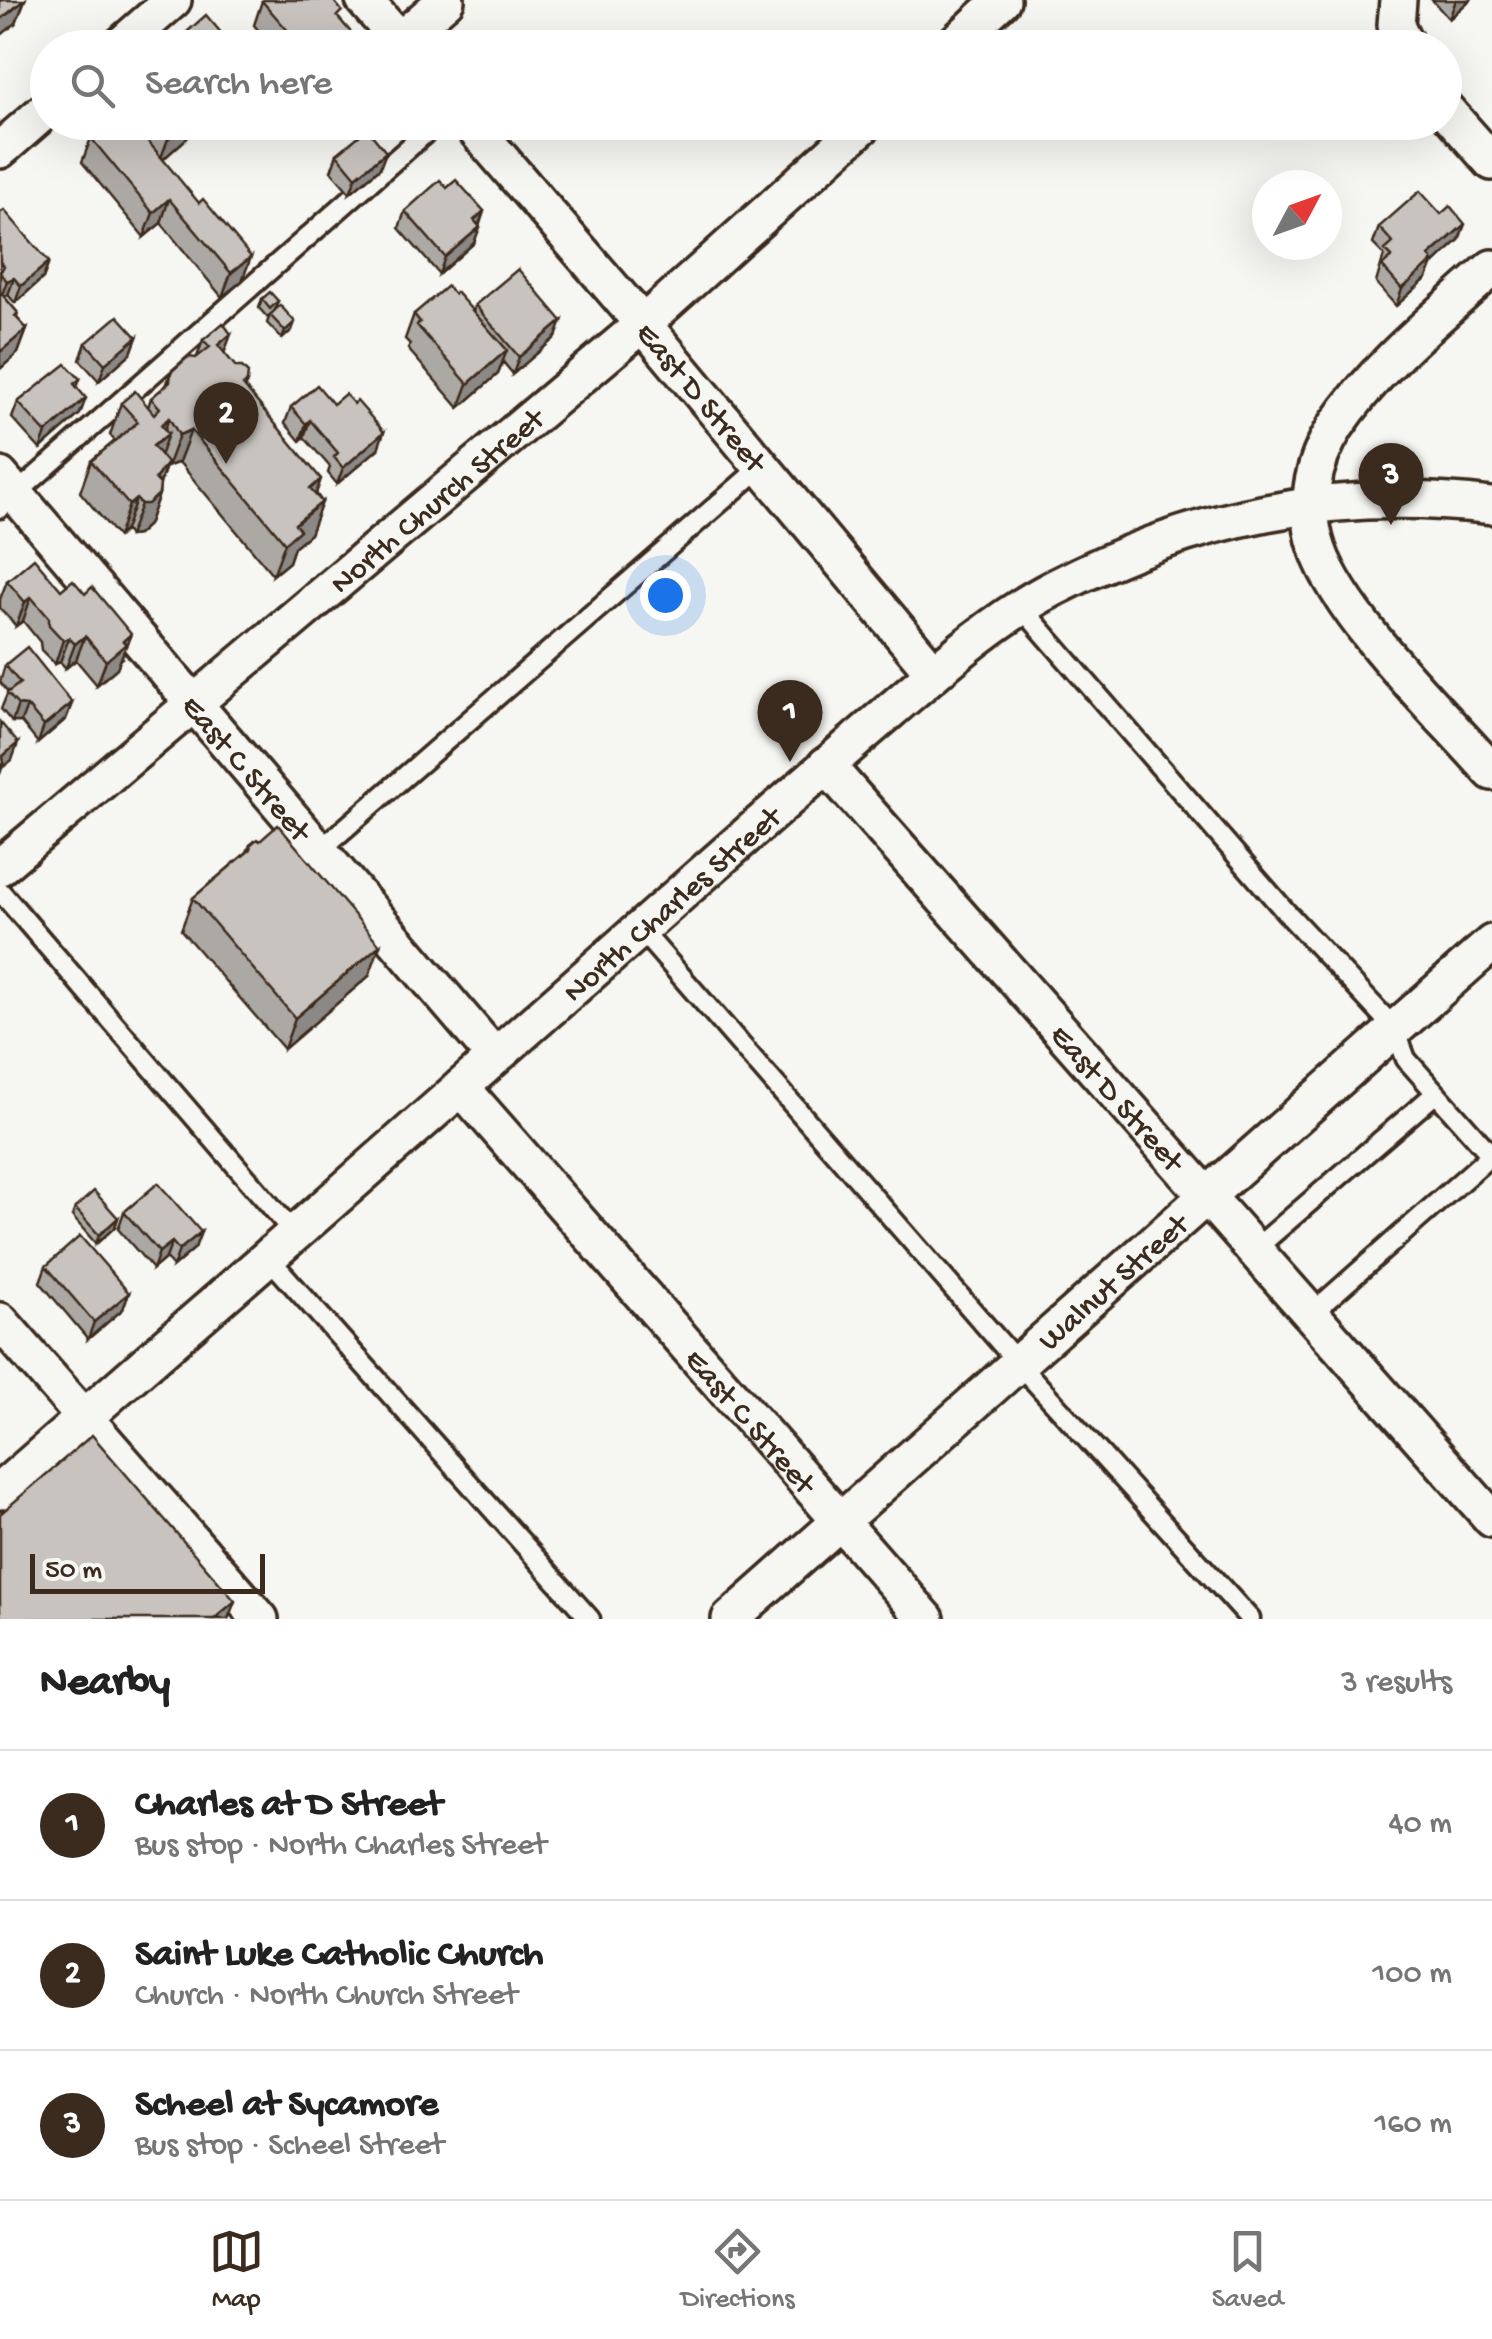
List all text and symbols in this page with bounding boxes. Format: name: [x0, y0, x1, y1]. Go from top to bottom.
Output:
search box: [30, 30, 1462, 140]
icon: search: [65, 58, 120, 113]
text: Search here: [145, 63, 332, 107]
north arrow: [1252, 170, 1342, 260]
street label: East D Street: [625, 316, 774, 484]
pin: 2: [194, 382, 258, 464]
street label: North Church Street: [324, 400, 556, 604]
pin: 3: [1358, 442, 1424, 525]
your location: [640, 570, 691, 621]
pin: 1: [758, 680, 822, 762]
street label: East C Street: [171, 689, 319, 853]
street label: North Charles Street: [557, 798, 793, 1013]
street label: East D Street: [1040, 1018, 1192, 1183]
street label: Walnut Street: [1032, 1206, 1200, 1361]
street label: East C Street: [674, 1343, 824, 1506]
scale bar: [30, 1549, 265, 1594]
text: 50 m: [45, 1555, 102, 1588]
text: Nearby: [40, 1660, 170, 1709]
text: 3 results: [1341, 1665, 1452, 1703]
text: Charles at D Street: [135, 1784, 442, 1828]
text: 1: [66, 1806, 79, 1844]
text: 40 m: [1388, 1806, 1452, 1844]
text: Bus stop · North Charles Street: [135, 1828, 547, 1866]
text: Saint Luke Catholic Church: [135, 1934, 543, 1978]
text: 2: [65, 1956, 80, 1994]
text: 100 m: [1372, 1956, 1452, 1994]
text: Church · North Church Street: [135, 1978, 518, 2016]
text: Scheel at Sycamore: [135, 2084, 438, 2128]
text: 3: [64, 2106, 81, 2144]
text: 160 m: [1374, 2106, 1452, 2144]
text: Bus stop · Scheel Street: [135, 2128, 444, 2166]
tab: Map: [209, 2224, 264, 2317]
tab: Directions: [681, 2224, 795, 2317]
tab: Saved: [1212, 2224, 1283, 2317]

